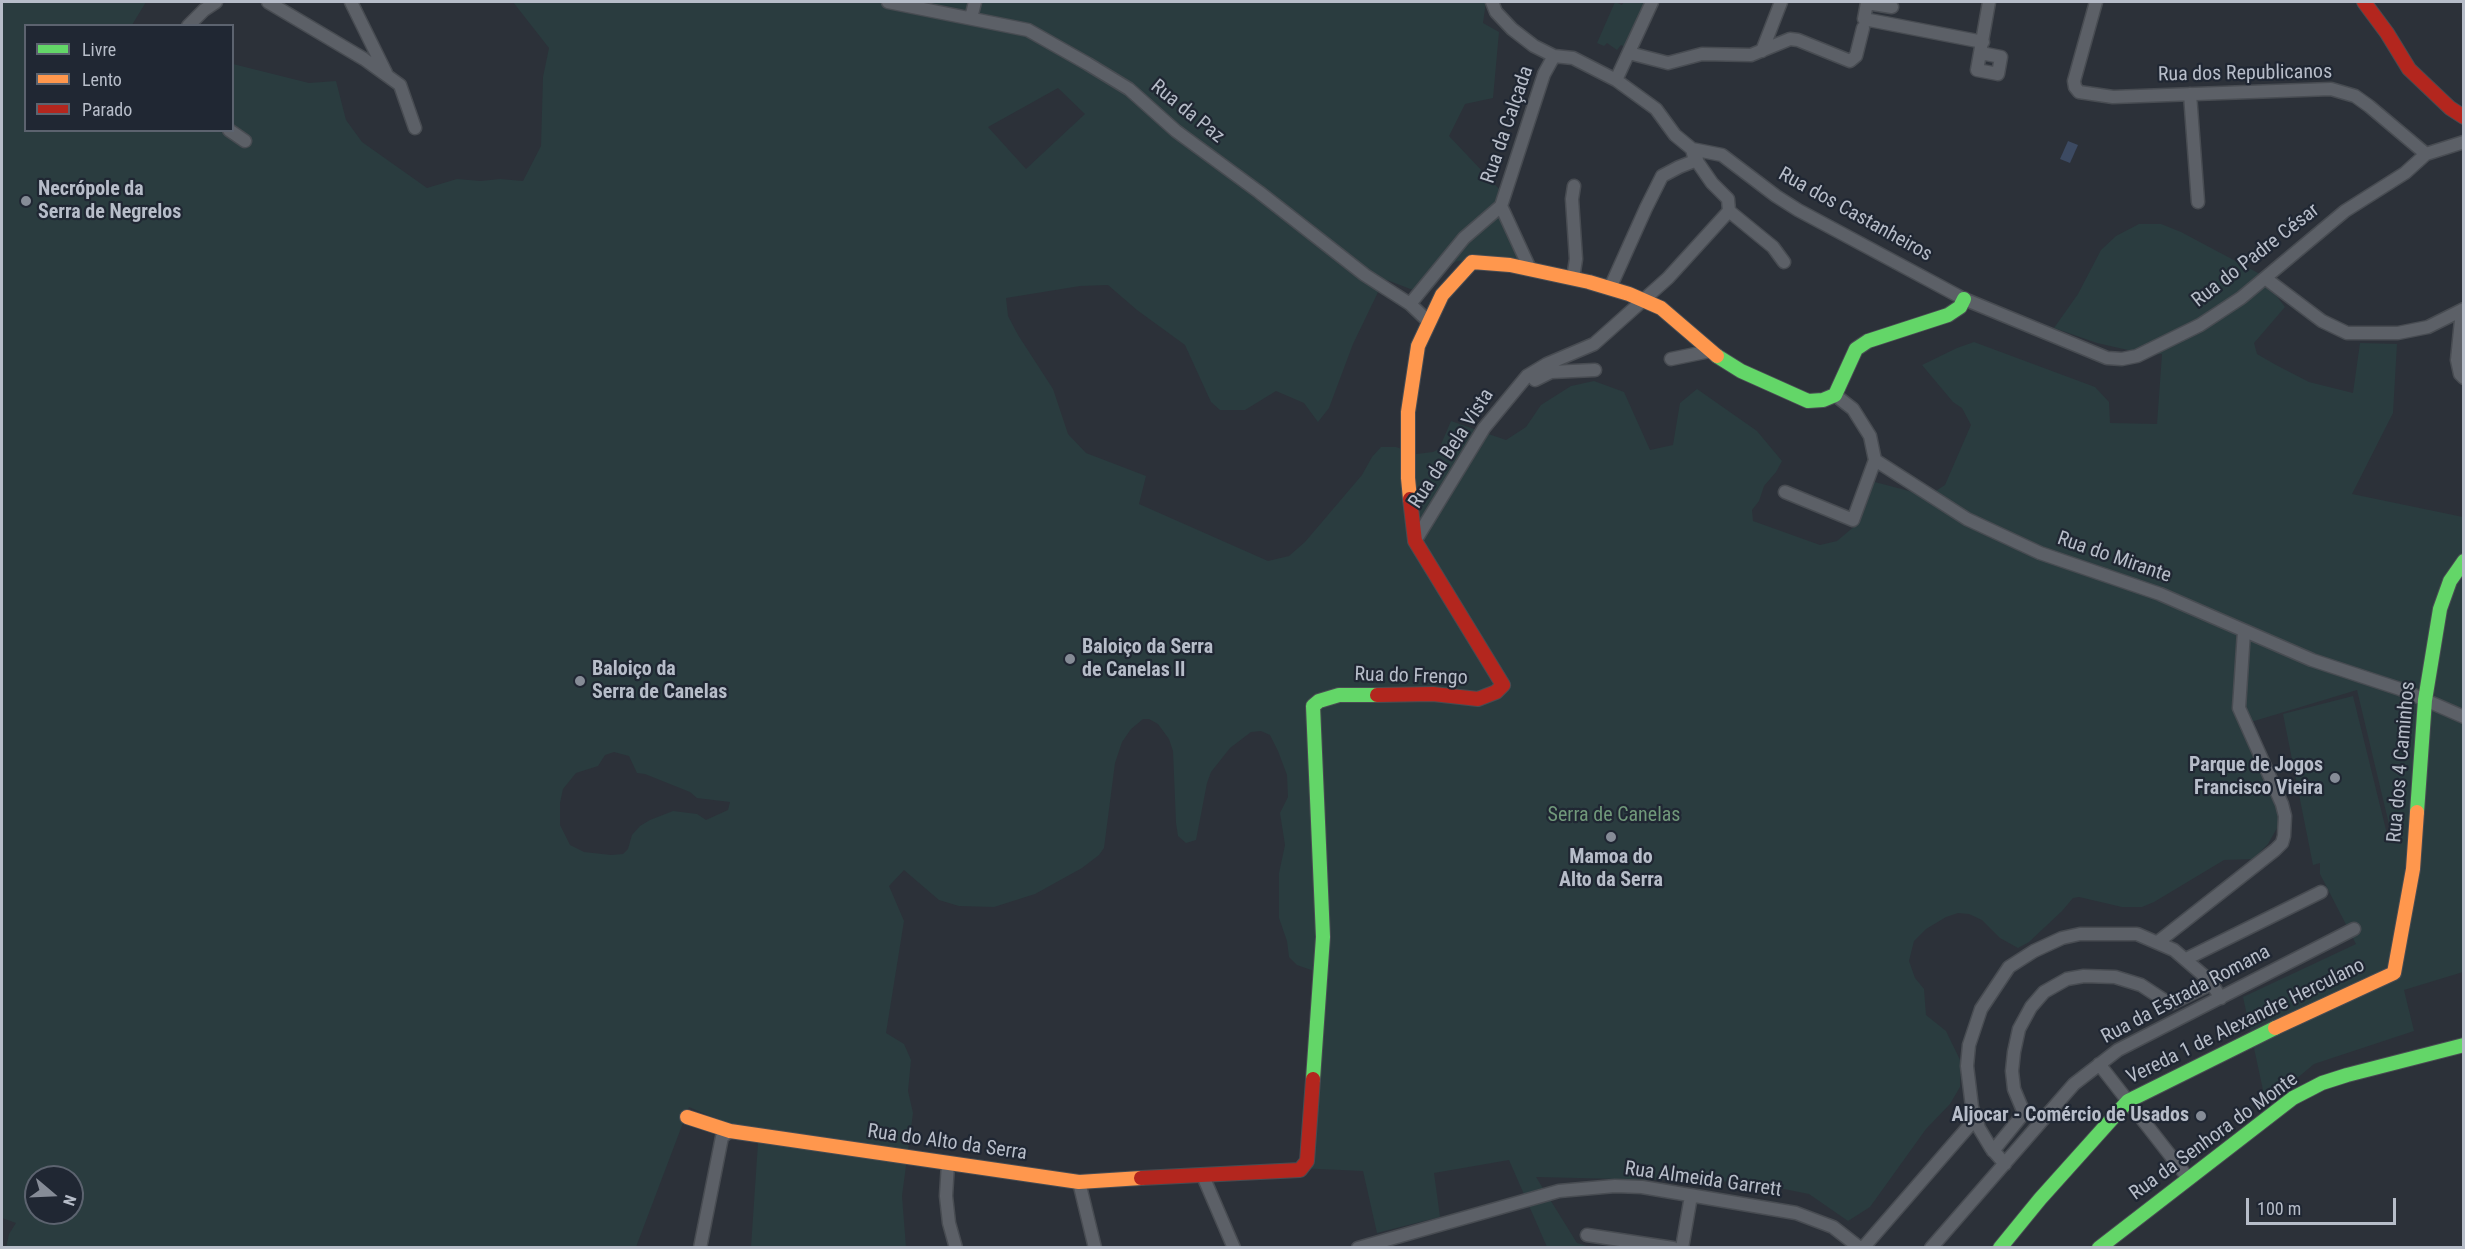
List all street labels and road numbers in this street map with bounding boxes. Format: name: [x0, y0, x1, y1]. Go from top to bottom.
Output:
street label: Rua dos Republicanos: [2158, 60, 2332, 88]
street label: Rua da Calçada: [1477, 63, 1539, 187]
street label: Rua da Paz: [1145, 75, 1229, 149]
street label: Rua dos Castanheiros: [1774, 163, 1936, 267]
street label: Rua do Padre César: [2188, 199, 2324, 313]
street label: Rua da Bela Vista: [1404, 385, 1500, 513]
street label: Rua do Mirante: [2054, 527, 2174, 589]
street label: Rua do Frengo: [1354, 663, 1468, 691]
street label: Rua dos 4 Caminhos: [2383, 680, 2421, 844]
street label: Rua da Estrada Romana: [2098, 940, 2274, 1050]
street label: Vereda 1 de Alexandre Herculano: [2123, 954, 2369, 1090]
street label: Rua da Senhora do Monte: [2125, 1068, 2303, 1206]
street label: Rua do Alto da Serra: [866, 1120, 1028, 1166]
street label: Rua Almeida Garrett: [1623, 1157, 1783, 1203]

